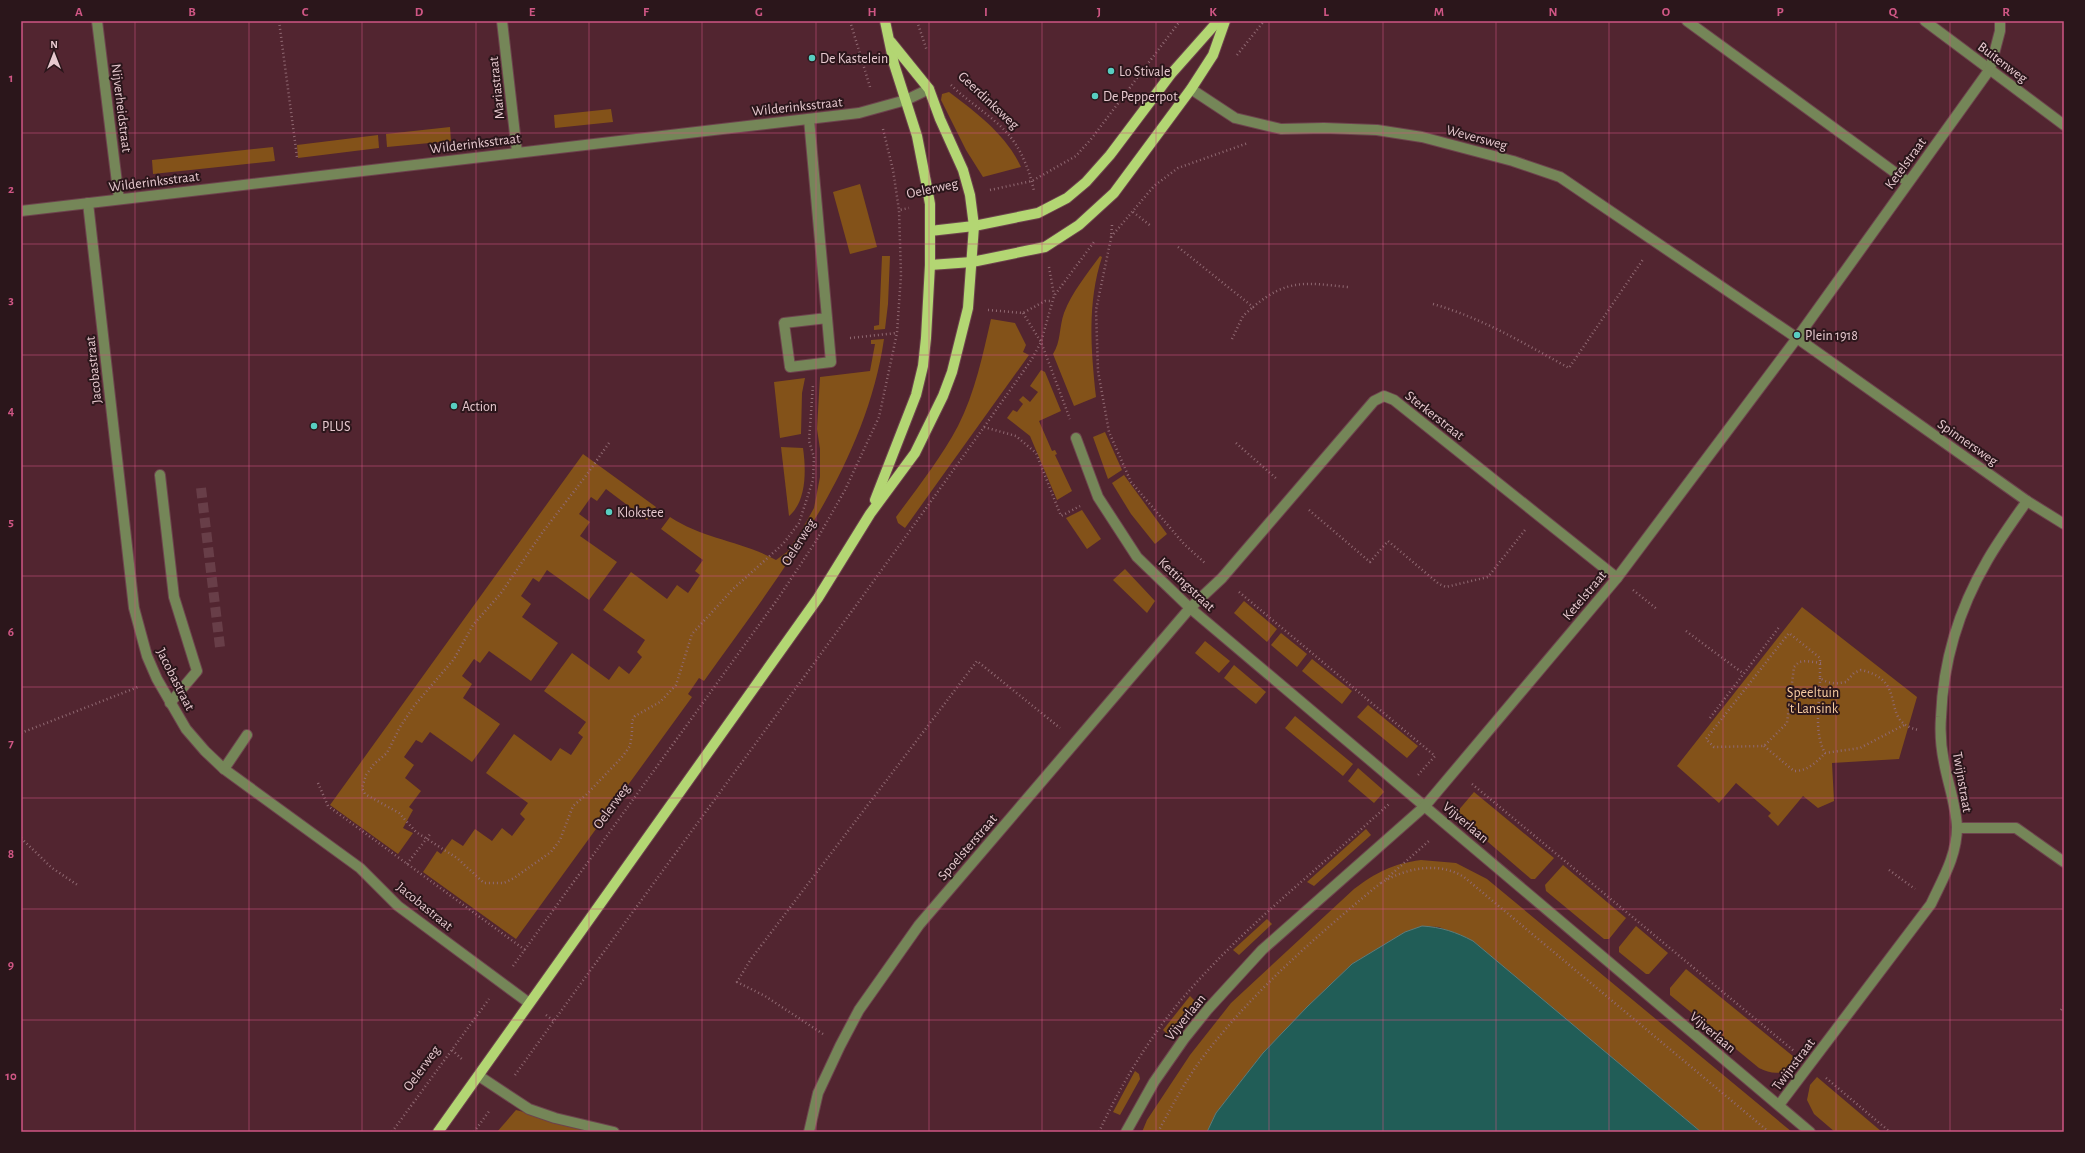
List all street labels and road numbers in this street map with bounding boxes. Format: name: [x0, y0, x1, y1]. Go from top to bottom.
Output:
street label: Buitenweg: [1975, 40, 2030, 86]
street label: Mariastraat: [487, 55, 507, 120]
street label: Nijverheidstraat: [109, 63, 133, 154]
street label: Geerdinksweg: [955, 69, 1022, 132]
street label: Wilderinksstraat: [751, 95, 844, 119]
street label: Weversweg: [1445, 123, 1509, 153]
street label: Wilderinksstraat: [429, 131, 522, 156]
street label: Ketelstraat: [1883, 135, 1929, 192]
street label: Wilderinksstraat: [108, 169, 201, 194]
street label: Oelerweg: [905, 177, 959, 201]
street label: Jacobastraat: [83, 335, 105, 404]
street label: Sterkerstraat: [1402, 389, 1467, 443]
street label: Spinnersweg: [1935, 417, 2000, 469]
street label: Oelerweg: [779, 516, 819, 568]
street label: Kettingstraat: [1155, 555, 1218, 615]
street label: Ketelstraat: [1560, 568, 1610, 623]
street label: Jacobastraat: [153, 646, 197, 713]
street label: Twijnstraat: [1950, 751, 1974, 814]
street label: Oelerweg: [591, 781, 633, 832]
street label: Vijverlaan: [1440, 800, 1491, 846]
street label: Spoelsterstraat: [935, 812, 1000, 883]
street label: Jacobastraat: [394, 880, 456, 934]
street label: Vijverlaan: [1163, 992, 1209, 1043]
street label: Vijverlaan: [1687, 1010, 1738, 1056]
street label: Twijnstraat: [1770, 1036, 1818, 1093]
street label: Oelerweg: [401, 1043, 443, 1094]

